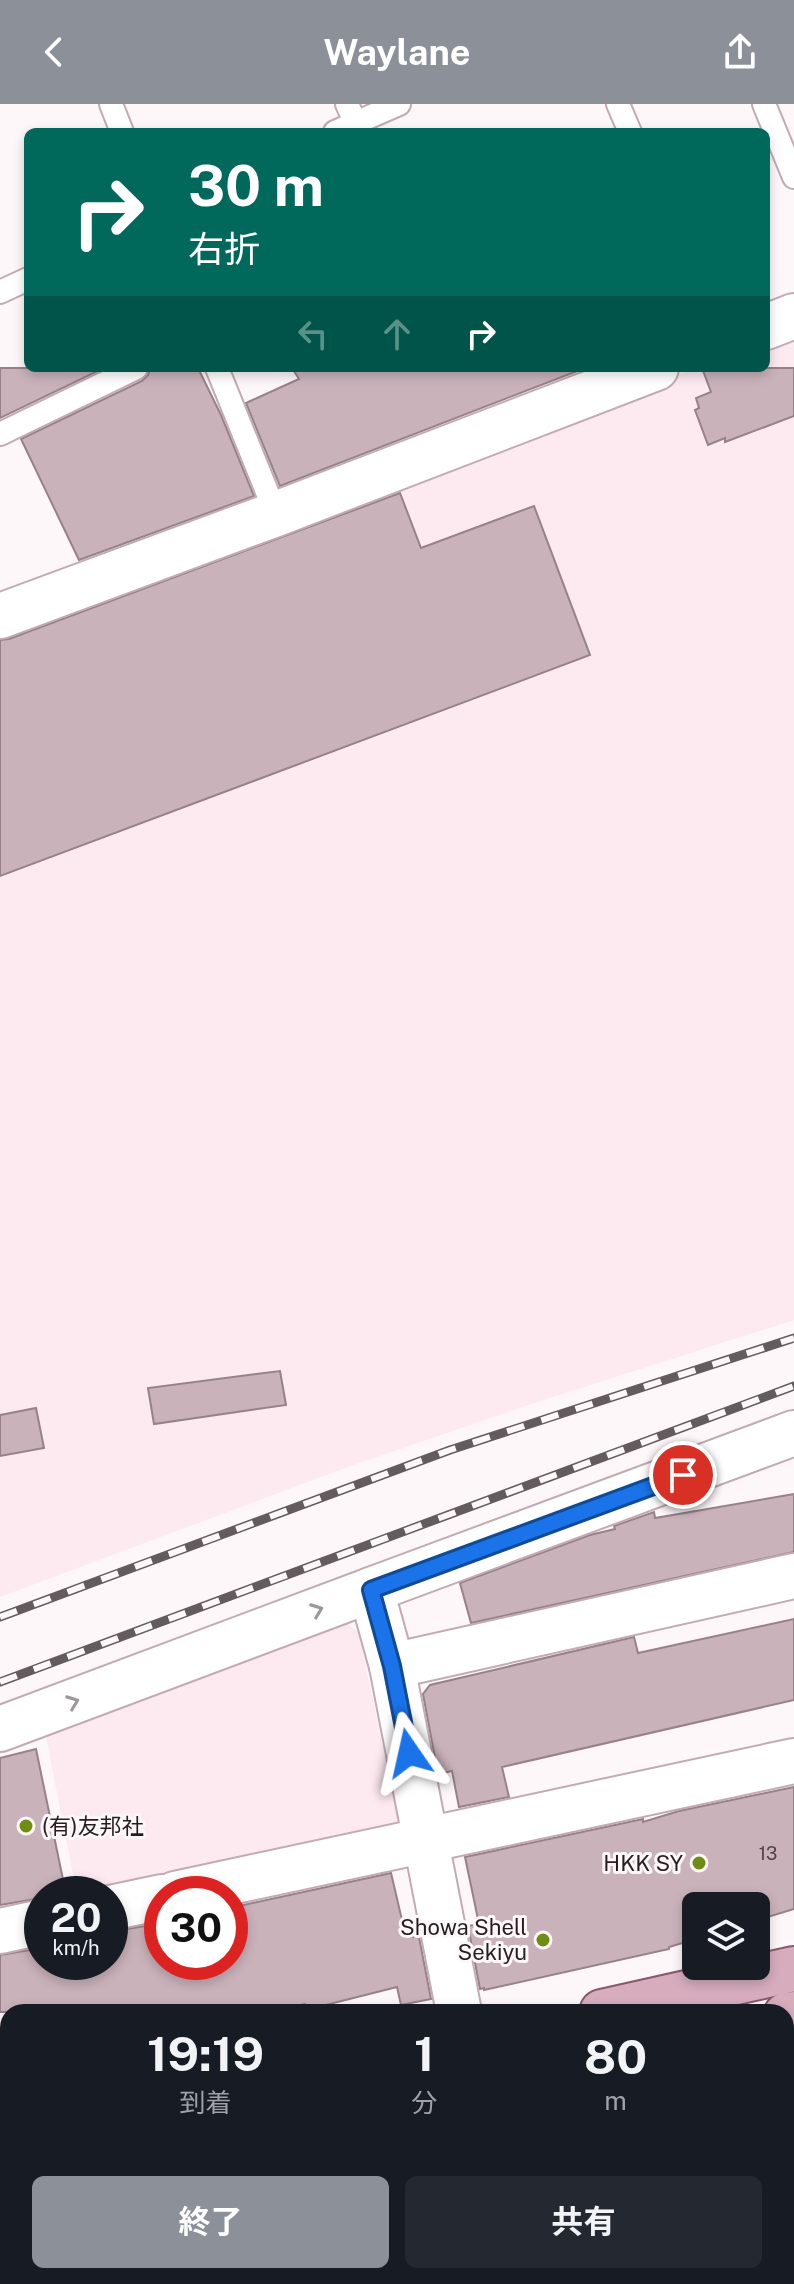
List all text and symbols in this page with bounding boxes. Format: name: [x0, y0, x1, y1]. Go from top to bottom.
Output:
icon: back: [32, 30, 76, 74]
icon: share: [718, 30, 762, 74]
text: Waylane: [323, 31, 471, 73]
text: 30 m: [188, 153, 324, 219]
icon: right: [56, 160, 160, 264]
text: 右折: [188, 228, 260, 270]
icon: left: [291, 312, 335, 356]
icon: ahead: [375, 312, 419, 356]
icon: right: [459, 312, 503, 356]
pin: [649, 1441, 717, 1509]
icon: arrive: [661, 1453, 705, 1497]
one-way arrow: [309, 1603, 323, 1620]
one-way arrow: [65, 1695, 79, 1711]
position arrow: [367, 1711, 451, 1795]
place label: (有)友邦社: [42, 1813, 143, 1839]
marker: (有)友邦社: [17, 1817, 35, 1835]
house number: 13: [759, 1843, 777, 1864]
place label: HKK SY: [603, 1850, 684, 1876]
marker: HKK SY: [690, 1854, 708, 1872]
speed limit sign: 30: [144, 1876, 248, 1980]
map controls: [682, 1892, 770, 1980]
button: layers: [682, 1892, 770, 1980]
text: 20: [50, 1894, 102, 1941]
place label: Showa Shell Sekiyu: [400, 1914, 527, 1965]
marker: Showa Shell Sekiyu: [534, 1931, 552, 1949]
text: km/h: [52, 1936, 100, 1960]
text: 19:19: [147, 2025, 264, 2082]
text: 1: [414, 2025, 434, 2082]
text: 80: [584, 2028, 647, 2085]
text: m: [604, 2085, 627, 2116]
text: 到着: [180, 2087, 232, 2118]
text: 分: [411, 2087, 437, 2118]
button: 終了: [32, 2176, 389, 2268]
button: 共有: [405, 2176, 762, 2268]

